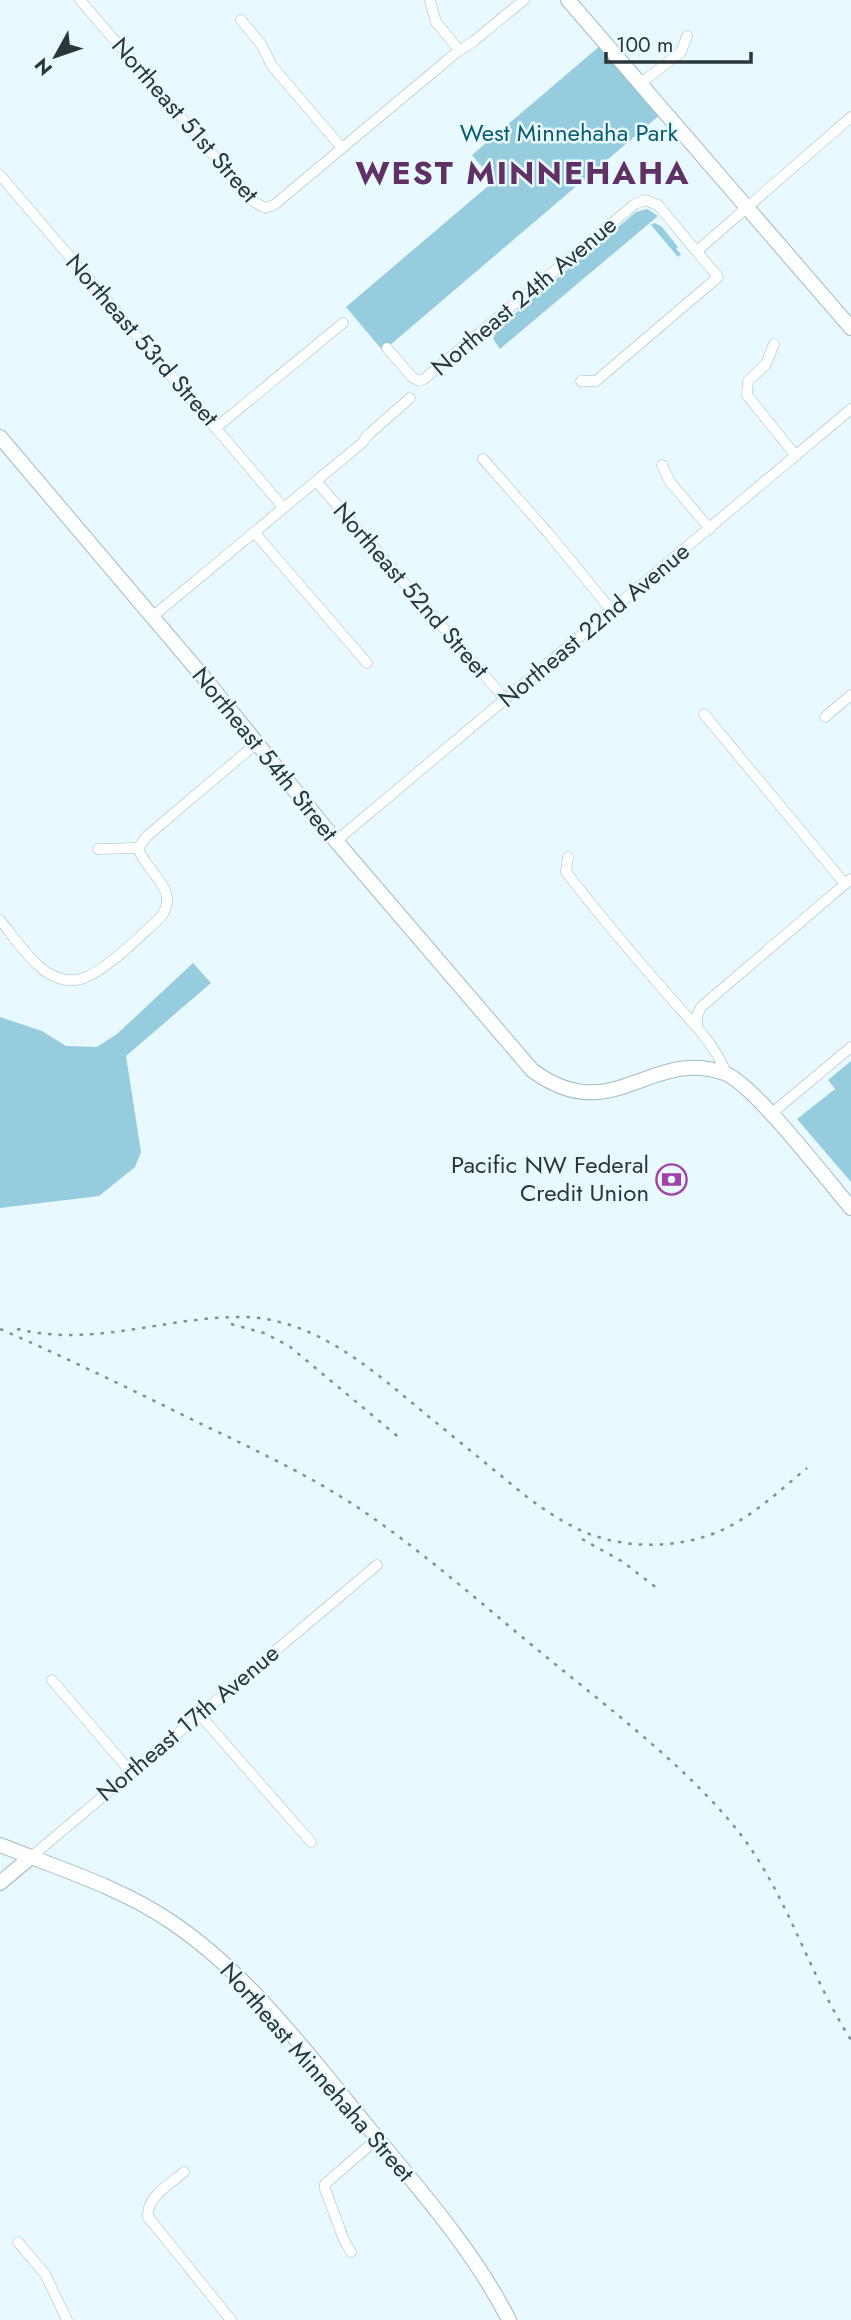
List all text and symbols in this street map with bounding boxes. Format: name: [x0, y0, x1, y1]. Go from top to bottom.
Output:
north arrow: [21, 21, 91, 91]
scale bar: [606, 21, 751, 65]
street label: Northeast 51st Street: [104, 29, 267, 210]
text: 100 m: [616, 30, 673, 60]
text: N: [28, 52, 59, 81]
park label: West Minnehaha Park: [460, 115, 679, 150]
district label: WEST MINNEHAHA: [355, 150, 691, 196]
street label: Northeast 24th Avenue: [423, 207, 624, 384]
street label: Northeast 53rd Street: [58, 246, 227, 434]
street label: Northeast 52nd Street: [325, 494, 498, 685]
street label: Northeast 22nd Avenue: [490, 534, 697, 715]
street label: Northeast 54th Street: [184, 659, 347, 848]
place label: Pacific NW Federal Credit Union: [451, 1147, 649, 1210]
bank icon: Pacific NW Federal Credit Union: [655, 1162, 689, 1196]
street label: Northeast 17th Avenue: [89, 1636, 286, 1809]
street label: Northeast Minnehaha Street: [212, 1954, 423, 2189]

